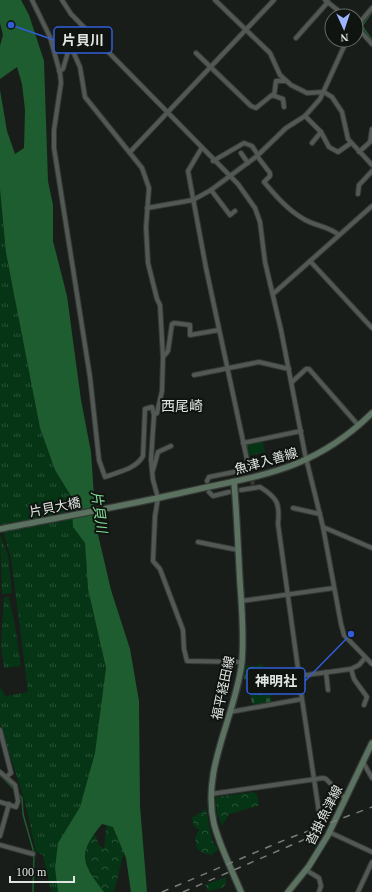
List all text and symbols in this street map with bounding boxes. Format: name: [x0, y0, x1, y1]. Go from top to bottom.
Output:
north arrow: [324, 8, 364, 48]
callout: 片貝川: [54, 27, 112, 53]
text: N: [340, 32, 349, 44]
text: 片貝川: [62, 33, 104, 48]
district label: 西尾崎: [161, 399, 203, 414]
street label: 魚津入善線: [233, 445, 299, 477]
water label: 片貝川: [89, 490, 110, 536]
street label: 片貝大橋: [28, 495, 82, 519]
street label: 福平経田線: [209, 655, 237, 721]
callout: 神明社: [247, 668, 305, 694]
text: 神明社: [255, 673, 297, 689]
street label: 沓掛魚津線: [303, 783, 345, 847]
scale bar: [10, 858, 74, 884]
text: 100 m: [16, 865, 47, 879]

